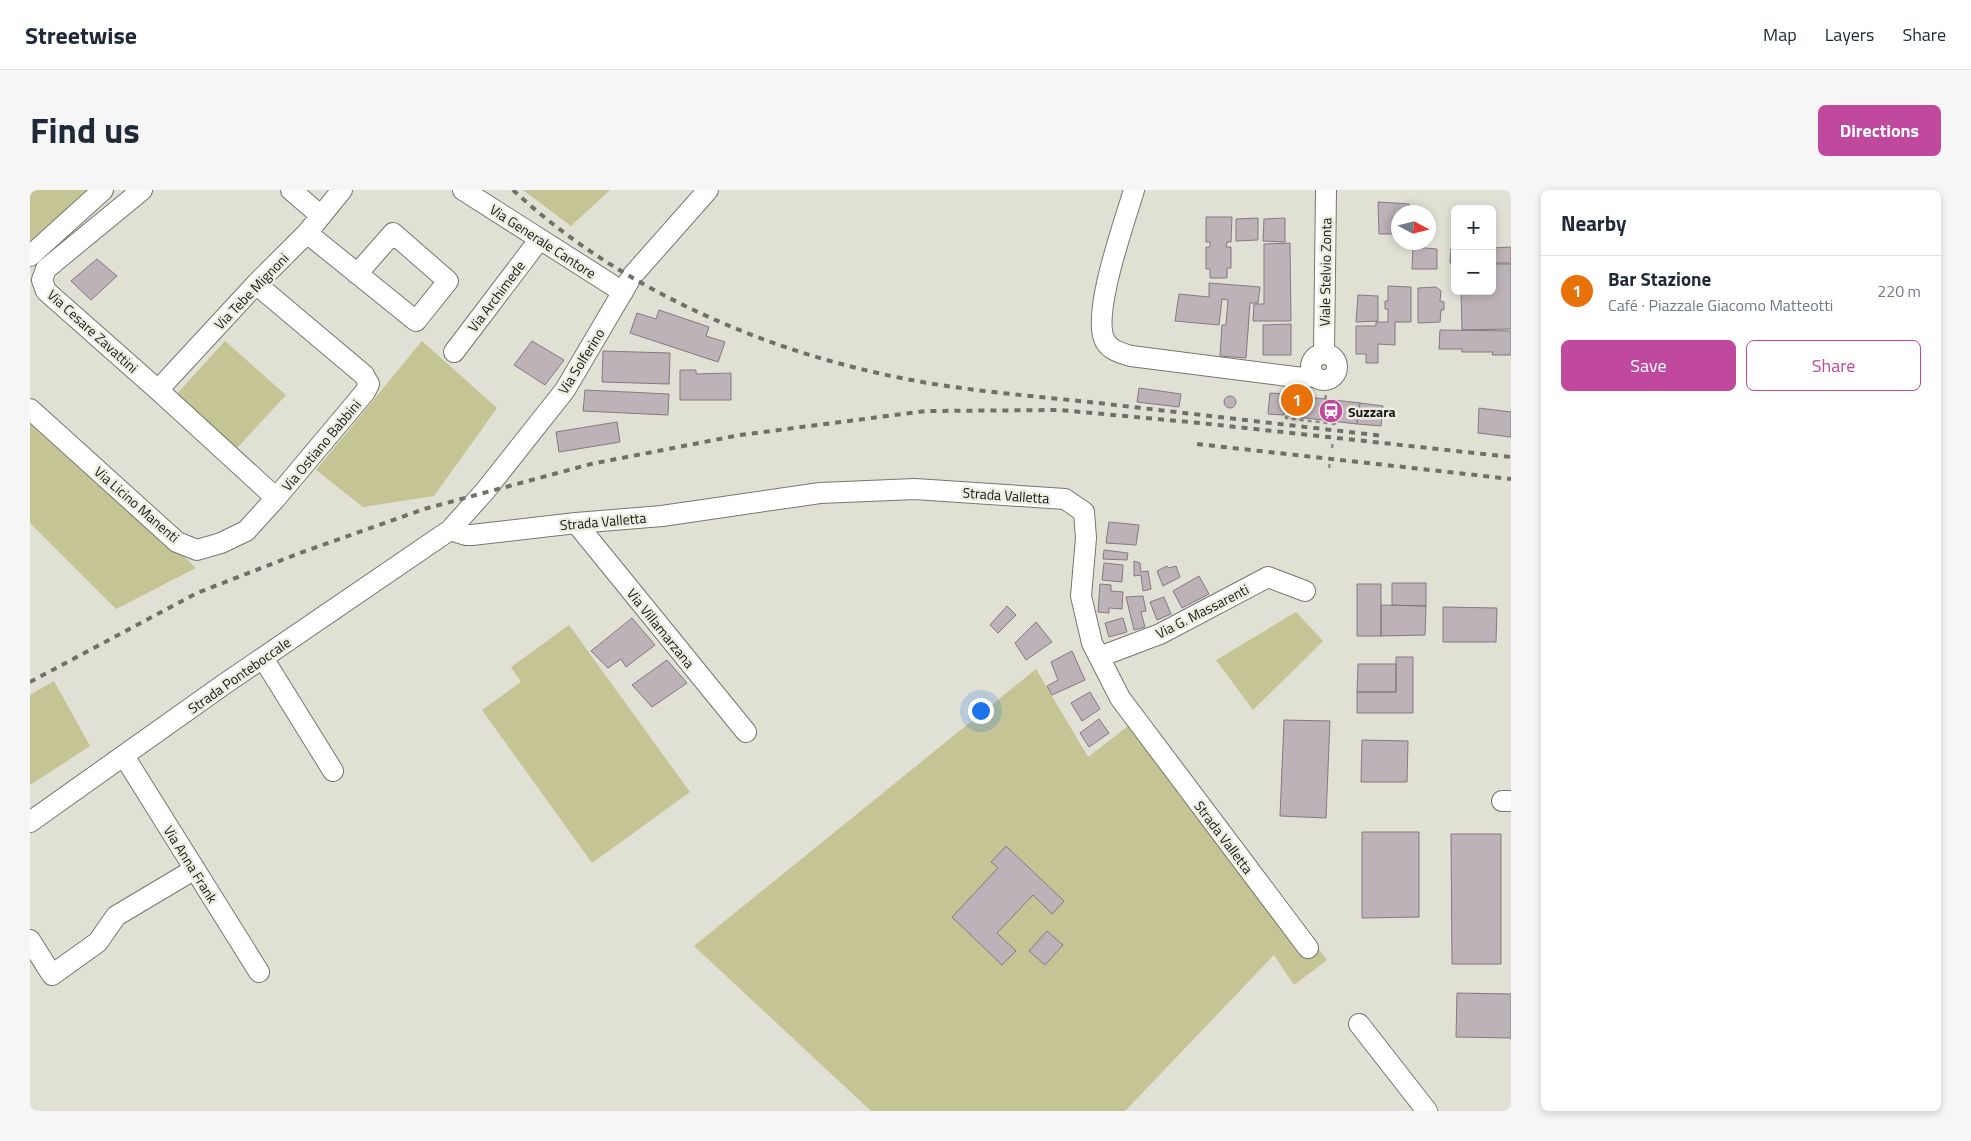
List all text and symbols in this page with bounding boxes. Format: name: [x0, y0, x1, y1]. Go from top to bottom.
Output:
text: Streetwise: [25, 17, 137, 53]
text: Map: [1763, 21, 1797, 48]
text: Layers: [1825, 21, 1874, 48]
text: Share: [1902, 21, 1946, 48]
text: Find us: [30, 103, 140, 157]
button: Directions: [1818, 105, 1941, 156]
street label: Via Generale Cantore: [486, 199, 600, 283]
north arrow: [1391, 205, 1436, 250]
map controls: [1451, 205, 1496, 295]
button: +: [1451, 205, 1496, 250]
text: Nearby: [1561, 207, 1626, 239]
street label: Viale Stelvio Zonta: [1314, 217, 1336, 327]
street label: Via Tebe Mignoni: [209, 248, 293, 334]
button: −: [1451, 250, 1496, 295]
street label: Via Archimede: [462, 256, 530, 336]
text: Bar Stazione: [1608, 264, 1711, 293]
text: 1: [1573, 279, 1581, 303]
text: 220 m: [1877, 279, 1921, 303]
street label: Via Cesare Zavattini: [43, 284, 143, 378]
text: Café · Piazzale Giacomo Matteotti: [1608, 293, 1833, 317]
street label: Via Solferino: [553, 324, 609, 398]
button: Save: [1561, 340, 1736, 391]
button: Share: [1746, 340, 1921, 391]
pin: 1: [1281, 381, 1313, 419]
street label: Via Ostiano Babbini: [276, 395, 366, 495]
station icon: Suzzara: [1318, 398, 1344, 424]
place label: Suzzara: [1348, 401, 1396, 422]
street label: Via Licino Manenti: [90, 461, 184, 547]
street label: Strada Valletta: [962, 481, 1050, 509]
street label: Strada Valletta: [559, 507, 647, 535]
street label: Via G. Massarenti: [1152, 578, 1252, 644]
street label: Via Villamarzana: [622, 584, 700, 672]
street label: Strada Ponteboccale: [183, 632, 295, 718]
your location: [968, 698, 994, 724]
street label: Strada Valletta: [1189, 796, 1259, 878]
street label: Via Anna Frank: [159, 821, 223, 907]

